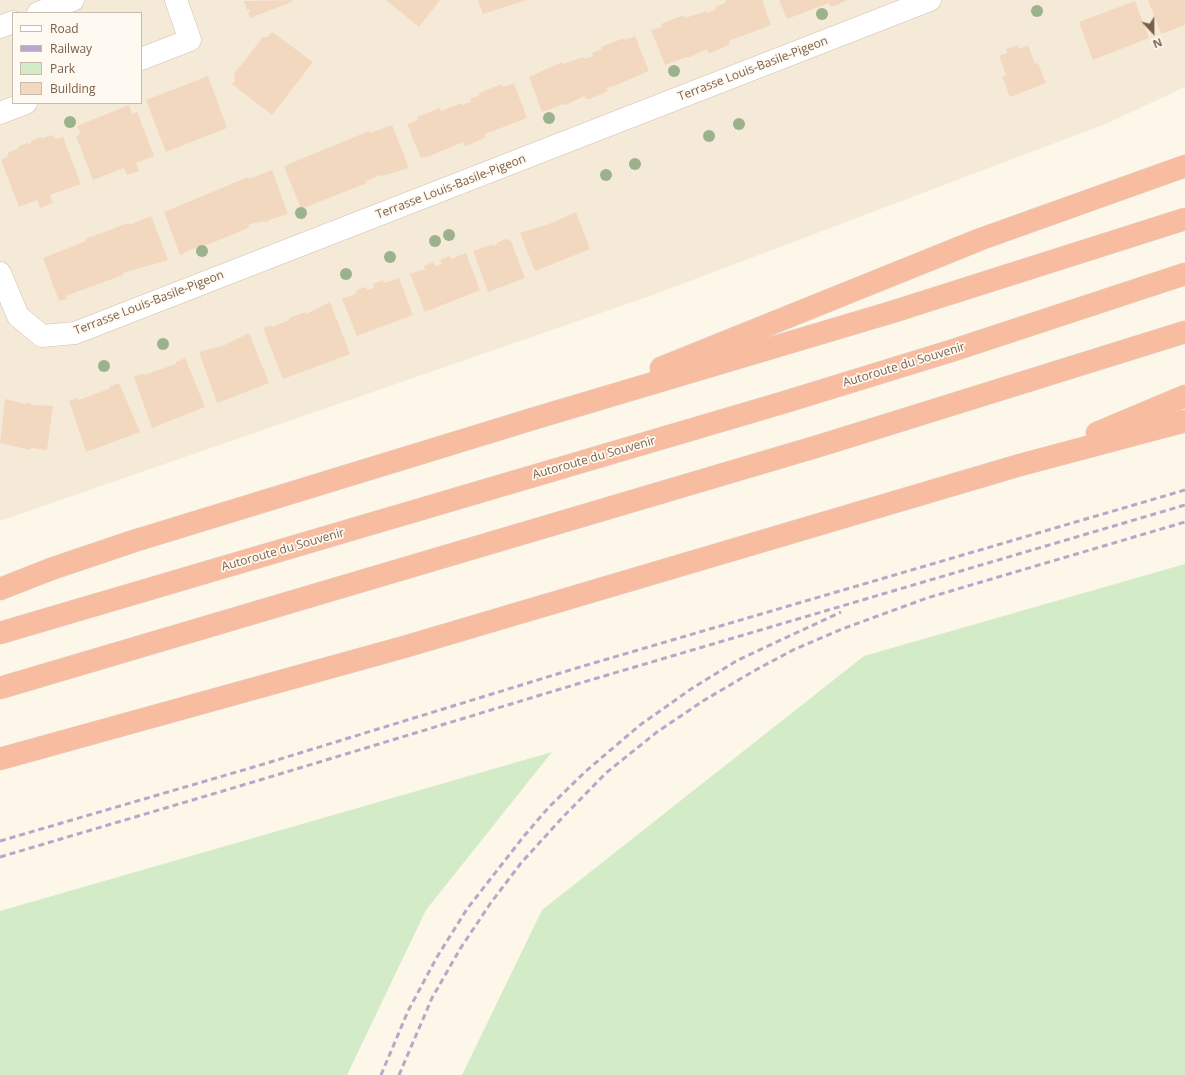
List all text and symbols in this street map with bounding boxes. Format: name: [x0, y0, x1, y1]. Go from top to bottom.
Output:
legend: [12, 12, 142, 104]
north arrow: [1133, 12, 1173, 52]
text: Road: [50, 20, 79, 37]
street label: Terrasse Louis-Basile-Pigeon: [676, 34, 830, 104]
text: N: [1151, 35, 1165, 52]
text: Railway: [50, 40, 92, 57]
text: Park: [50, 60, 75, 77]
text: Building: [50, 80, 95, 97]
street label: Terrasse Louis-Basile-Pigeon: [374, 152, 528, 222]
street label: Terrasse Louis-Basile-Pigeon: [72, 268, 226, 338]
street label: Autoroute du Souvenir: [841, 340, 967, 390]
street label: Autoroute du Souvenir: [531, 434, 657, 482]
street label: Autoroute du Souvenir: [220, 526, 346, 574]

